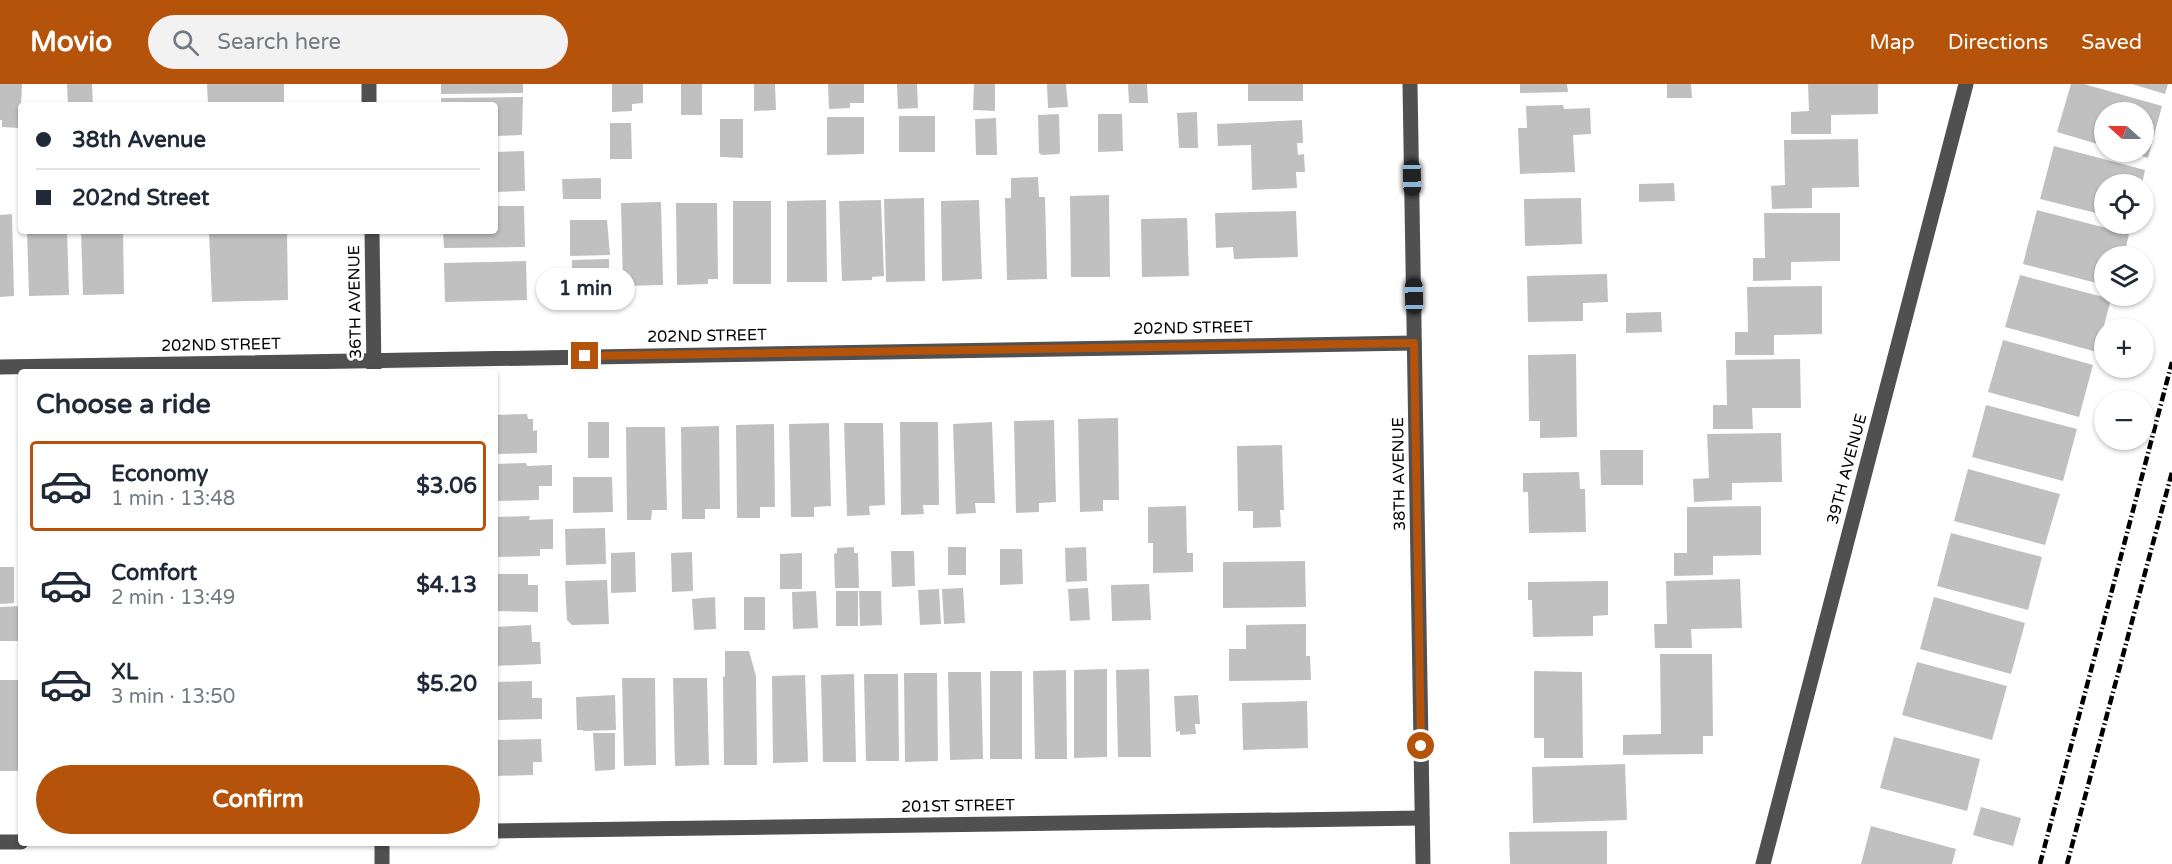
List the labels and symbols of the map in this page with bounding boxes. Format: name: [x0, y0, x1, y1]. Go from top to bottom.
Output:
north arrow: [2094, 102, 2154, 162]
car: [1403, 160, 1421, 196]
street label: 36TH AVENUE: [344, 245, 366, 359]
callout: 1 min: [536, 269, 634, 311]
car: [1405, 278, 1423, 314]
street label: 202ND STREET: [1133, 317, 1253, 339]
street label: 202ND STREET: [647, 325, 767, 347]
street label: 202ND STREET: [161, 334, 281, 356]
route end: [571, 342, 598, 369]
street label: 39TH AVENUE: [1823, 411, 1871, 527]
street label: 38TH AVENUE: [1388, 417, 1410, 531]
route start: [1407, 732, 1434, 759]
street label: 201ST STREET: [901, 795, 1015, 817]

